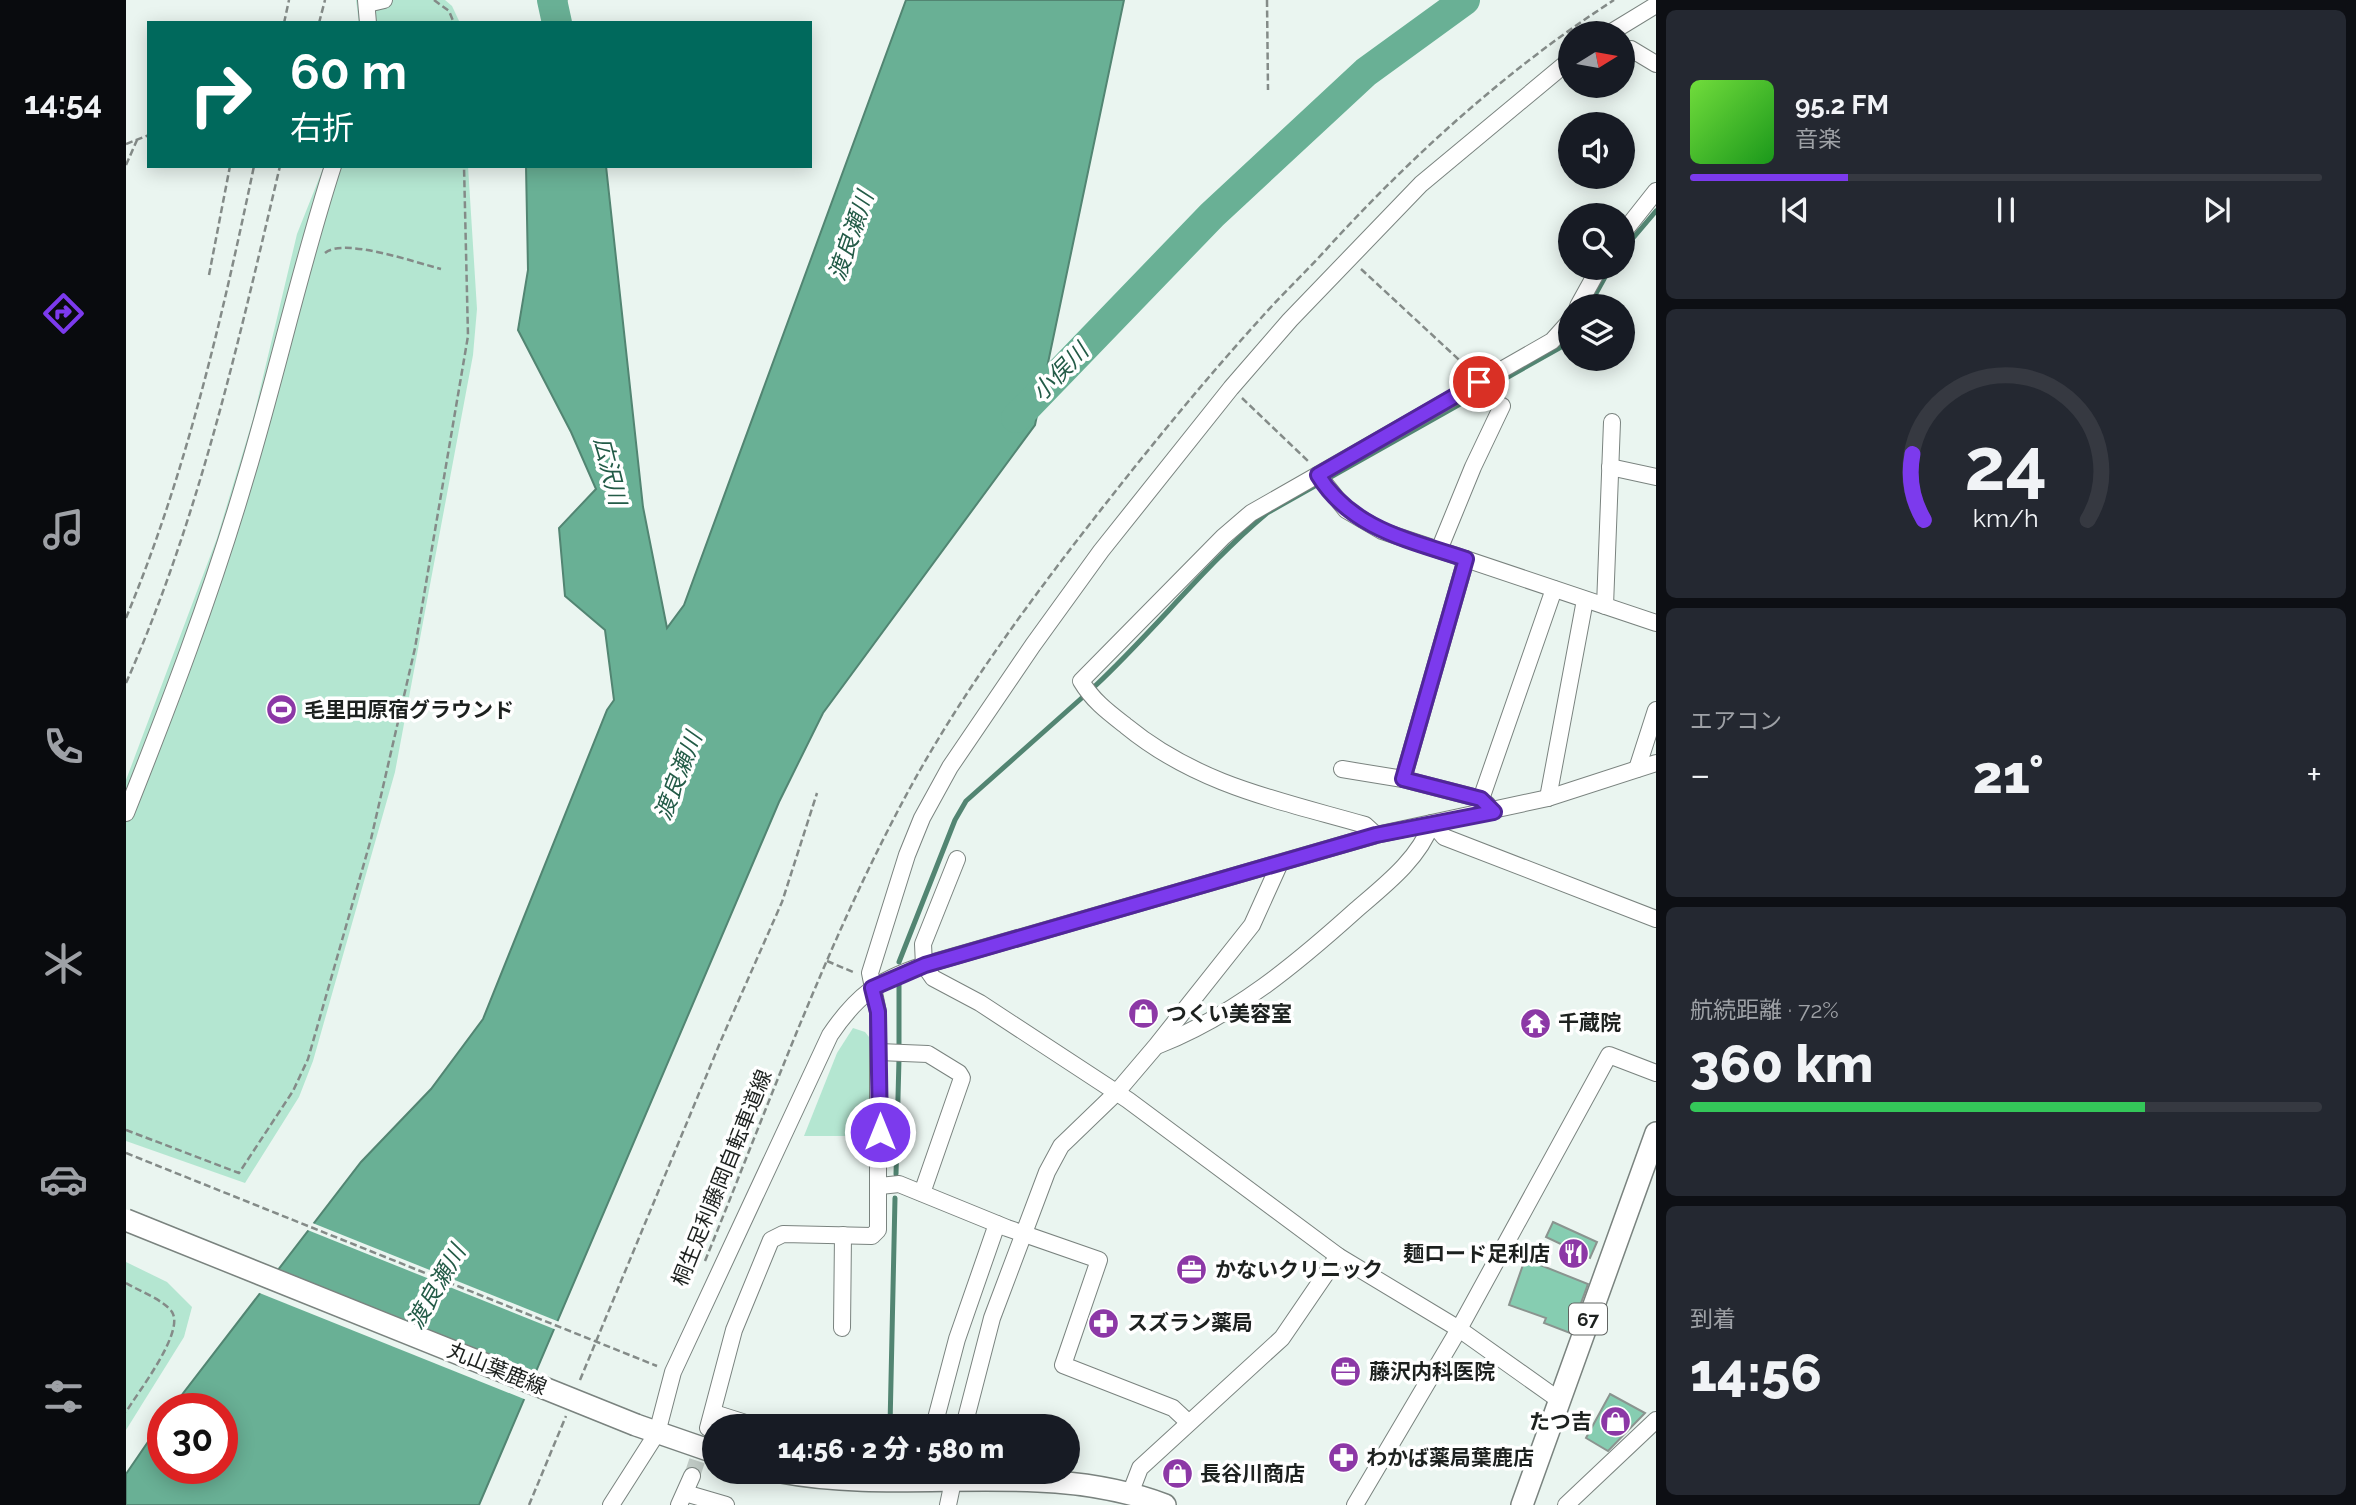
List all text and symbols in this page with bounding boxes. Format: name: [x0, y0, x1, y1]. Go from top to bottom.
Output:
north arrow: [1558, 21, 1634, 98]
map controls: [1558, 21, 1635, 371]
text: 60 m: [290, 43, 407, 100]
icon: right: [175, 49, 266, 140]
text: 14:54: [24, 84, 102, 121]
text: 95.2 FM: [1795, 90, 1889, 120]
text: 右折: [290, 109, 354, 146]
button: sound: [1558, 112, 1635, 189]
text: 音楽: [1795, 125, 1841, 152]
water label: 渡良瀬川: [823, 185, 879, 284]
icon: previous: [1776, 191, 1814, 229]
icon: pause: [1987, 191, 2025, 229]
icon: next: [2198, 191, 2236, 229]
button: search: [1558, 203, 1635, 280]
icon: directions: [39, 289, 88, 338]
button: layers: [1558, 294, 1635, 371]
water label: 小俣川: [1026, 335, 1095, 406]
pin: [1449, 352, 1509, 412]
icon: arrive: [1460, 363, 1498, 401]
text: 24: [1965, 422, 2047, 507]
water label: 広沢川: [589, 434, 633, 511]
text: km/h: [1973, 502, 2039, 532]
icon: music: [39, 505, 88, 554]
sports icon: 毛里田原宿グラウンド: [264, 693, 298, 727]
place label: 毛里田原宿グラウンド: [304, 697, 514, 722]
text: エアコン: [1690, 707, 1782, 734]
icon: phone: [39, 722, 88, 771]
water label: 渡良瀬川: [648, 725, 708, 824]
text: 21°: [1973, 744, 2044, 805]
text: −: [1690, 752, 1710, 797]
text: +: [2306, 752, 2322, 797]
icon: climate: [39, 939, 88, 988]
text: 航続距離 · 72%: [1690, 996, 1839, 1023]
shop icon: つくい美容室: [1126, 997, 1160, 1031]
place label: つくい美容室: [1166, 1001, 1292, 1026]
temple icon: 千蔵院: [1518, 1006, 1552, 1040]
place label: 千蔵院: [1558, 1010, 1621, 1035]
text: 360 km: [1690, 1033, 1873, 1094]
street label: 桐生足利藤岡自転車道線: [667, 1066, 776, 1290]
position arrow: [843, 1095, 917, 1169]
icon: car: [39, 1155, 88, 1204]
restaurant icon: 麺ロード足利店: [1556, 1237, 1590, 1271]
water label: 渡良瀬川: [401, 1238, 472, 1333]
place label: 麺ロード足利店: [1403, 1241, 1550, 1266]
office icon: かないクリニック: [1175, 1253, 1209, 1287]
place label: かないクリニック: [1215, 1257, 1383, 1282]
road number: 67: [1569, 1303, 1607, 1334]
text: 到着: [1690, 1305, 1736, 1332]
pharmacy icon: スズラン薬局: [1087, 1306, 1121, 1340]
place label: スズラン薬局: [1127, 1310, 1253, 1335]
street label: 丸山葉鹿線: [444, 1337, 551, 1400]
text: 14:56: [1690, 1342, 1822, 1403]
office icon: 藤沢内科医院: [1329, 1355, 1363, 1389]
place label: 藤沢内科医院: [1369, 1359, 1495, 1384]
icon: filters: [39, 1372, 88, 1421]
speed limit sign: 30: [147, 1393, 238, 1484]
shop icon: たつ吉: [1598, 1405, 1632, 1439]
place label: たつ吉: [1529, 1409, 1592, 1434]
text: 14:56 · 2 分 · 580 m: [778, 1434, 1004, 1464]
pharmacy icon: わかば薬局葉鹿店: [1326, 1441, 1360, 1475]
place label: わかば薬局葉鹿店: [1366, 1445, 1534, 1470]
shop icon: 長谷川商店: [1160, 1457, 1194, 1491]
place label: 長谷川商店: [1200, 1461, 1305, 1486]

